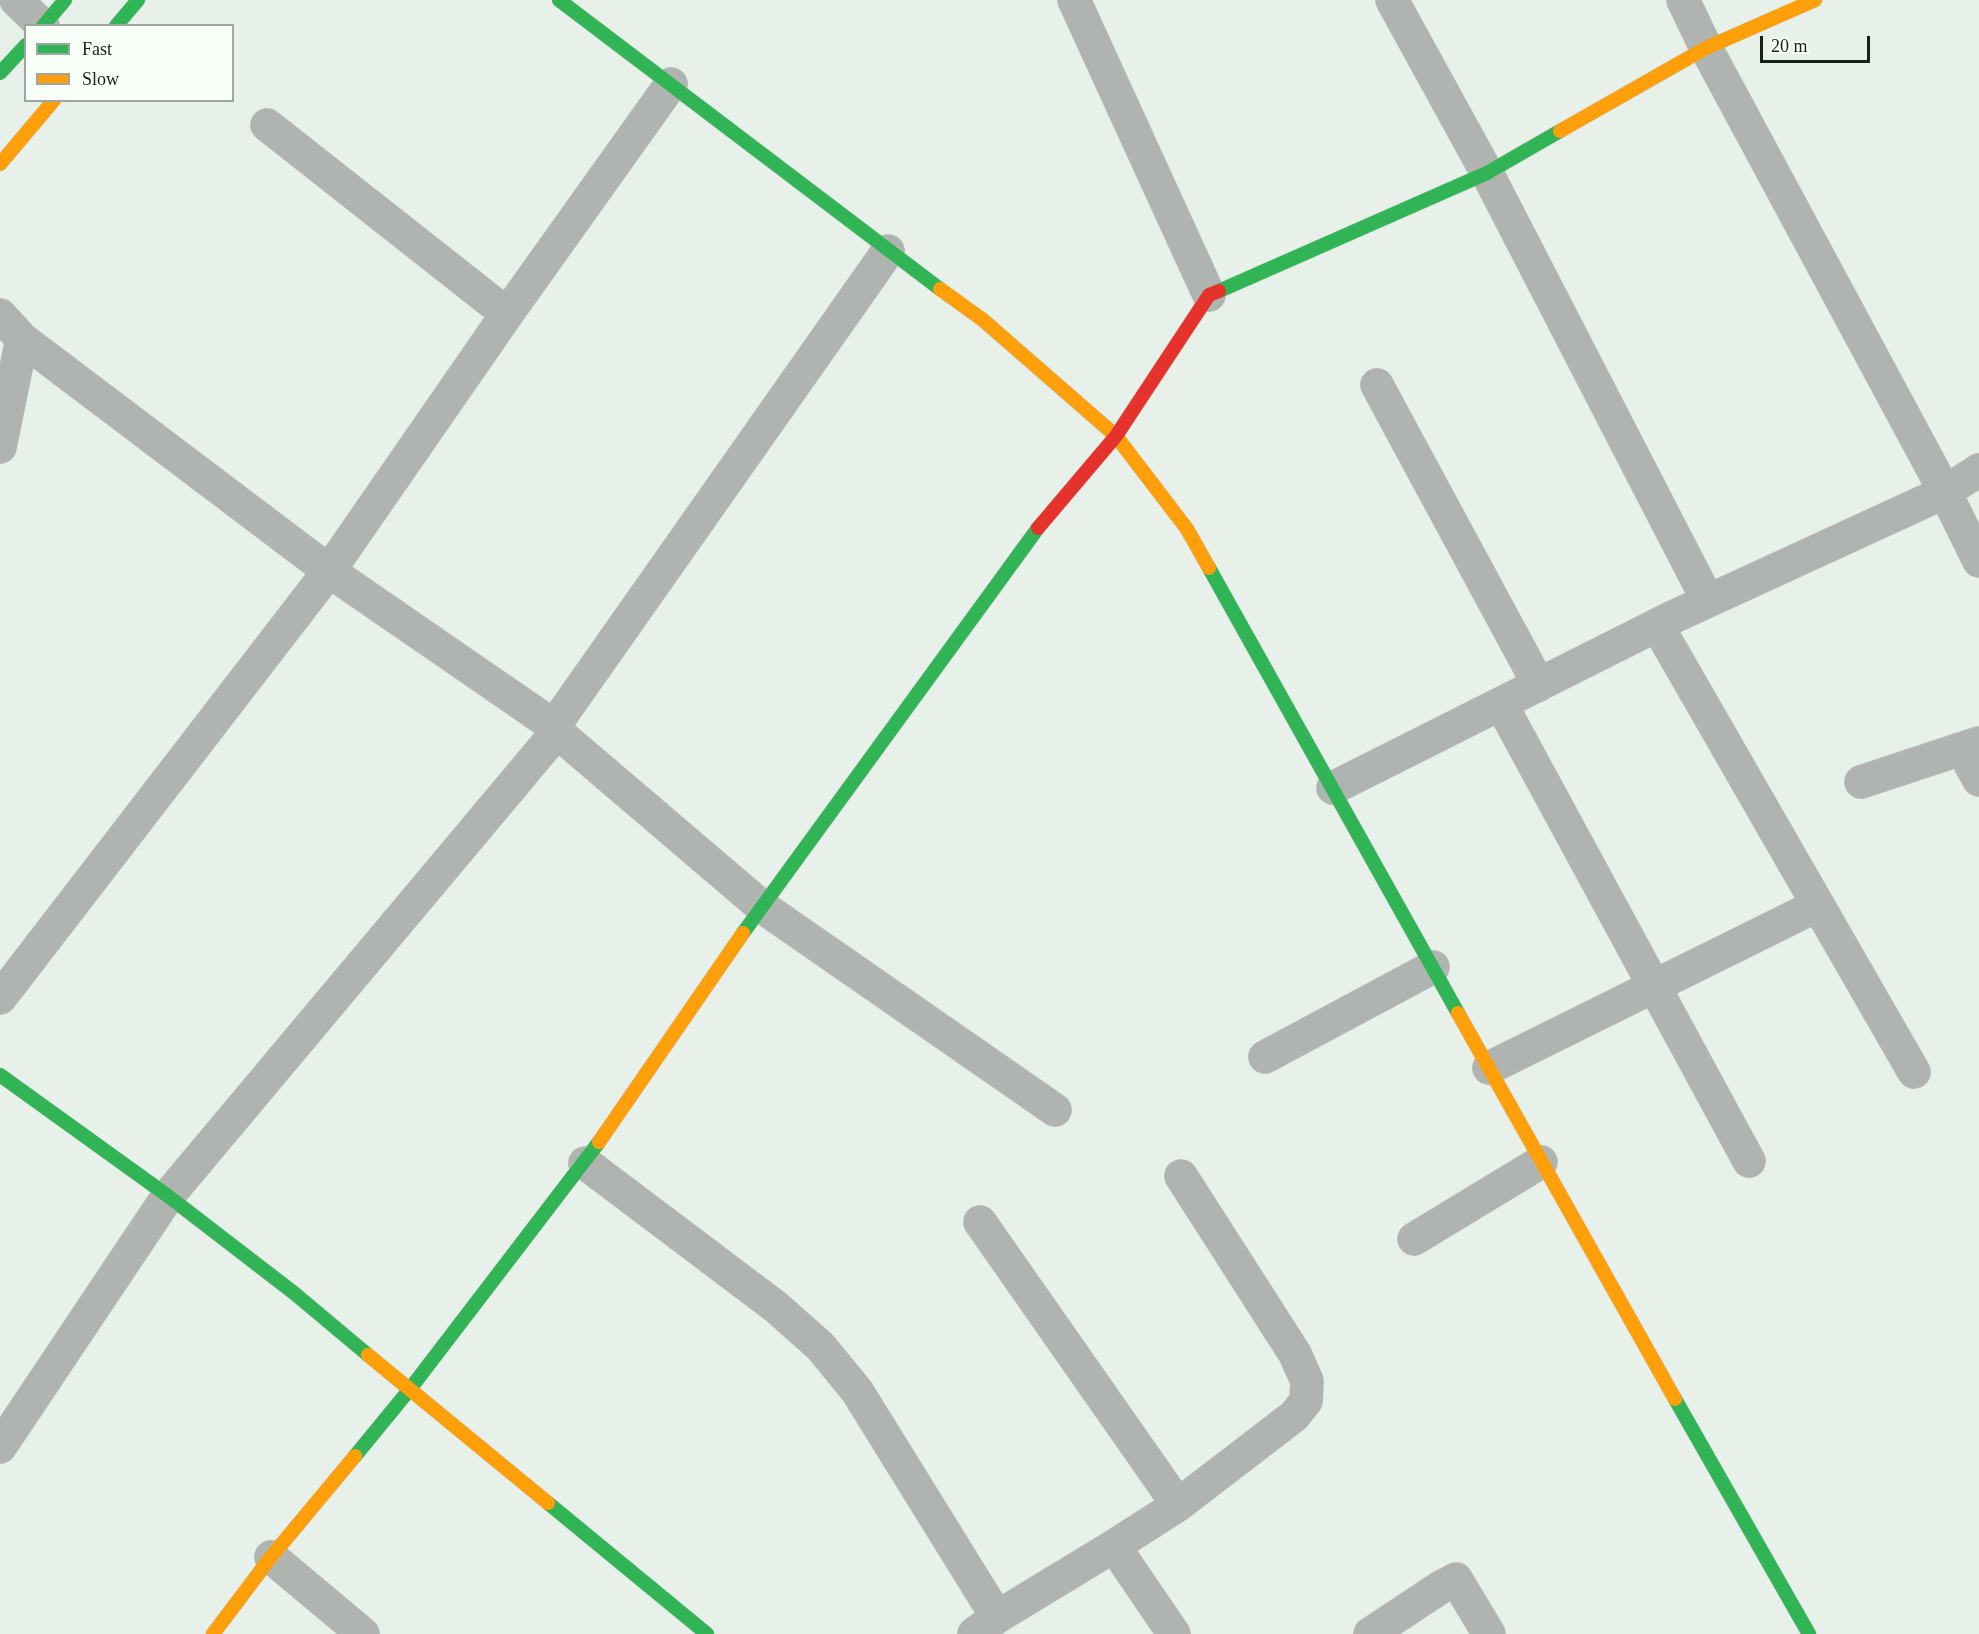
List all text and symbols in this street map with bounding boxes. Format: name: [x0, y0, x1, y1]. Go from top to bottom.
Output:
legend: [24, 24, 234, 102]
scale bar: [1763, 24, 1872, 62]
text: 20 m: [1771, 36, 1808, 56]
text: Fast: [82, 39, 112, 59]
text: Slow: [82, 69, 119, 89]

